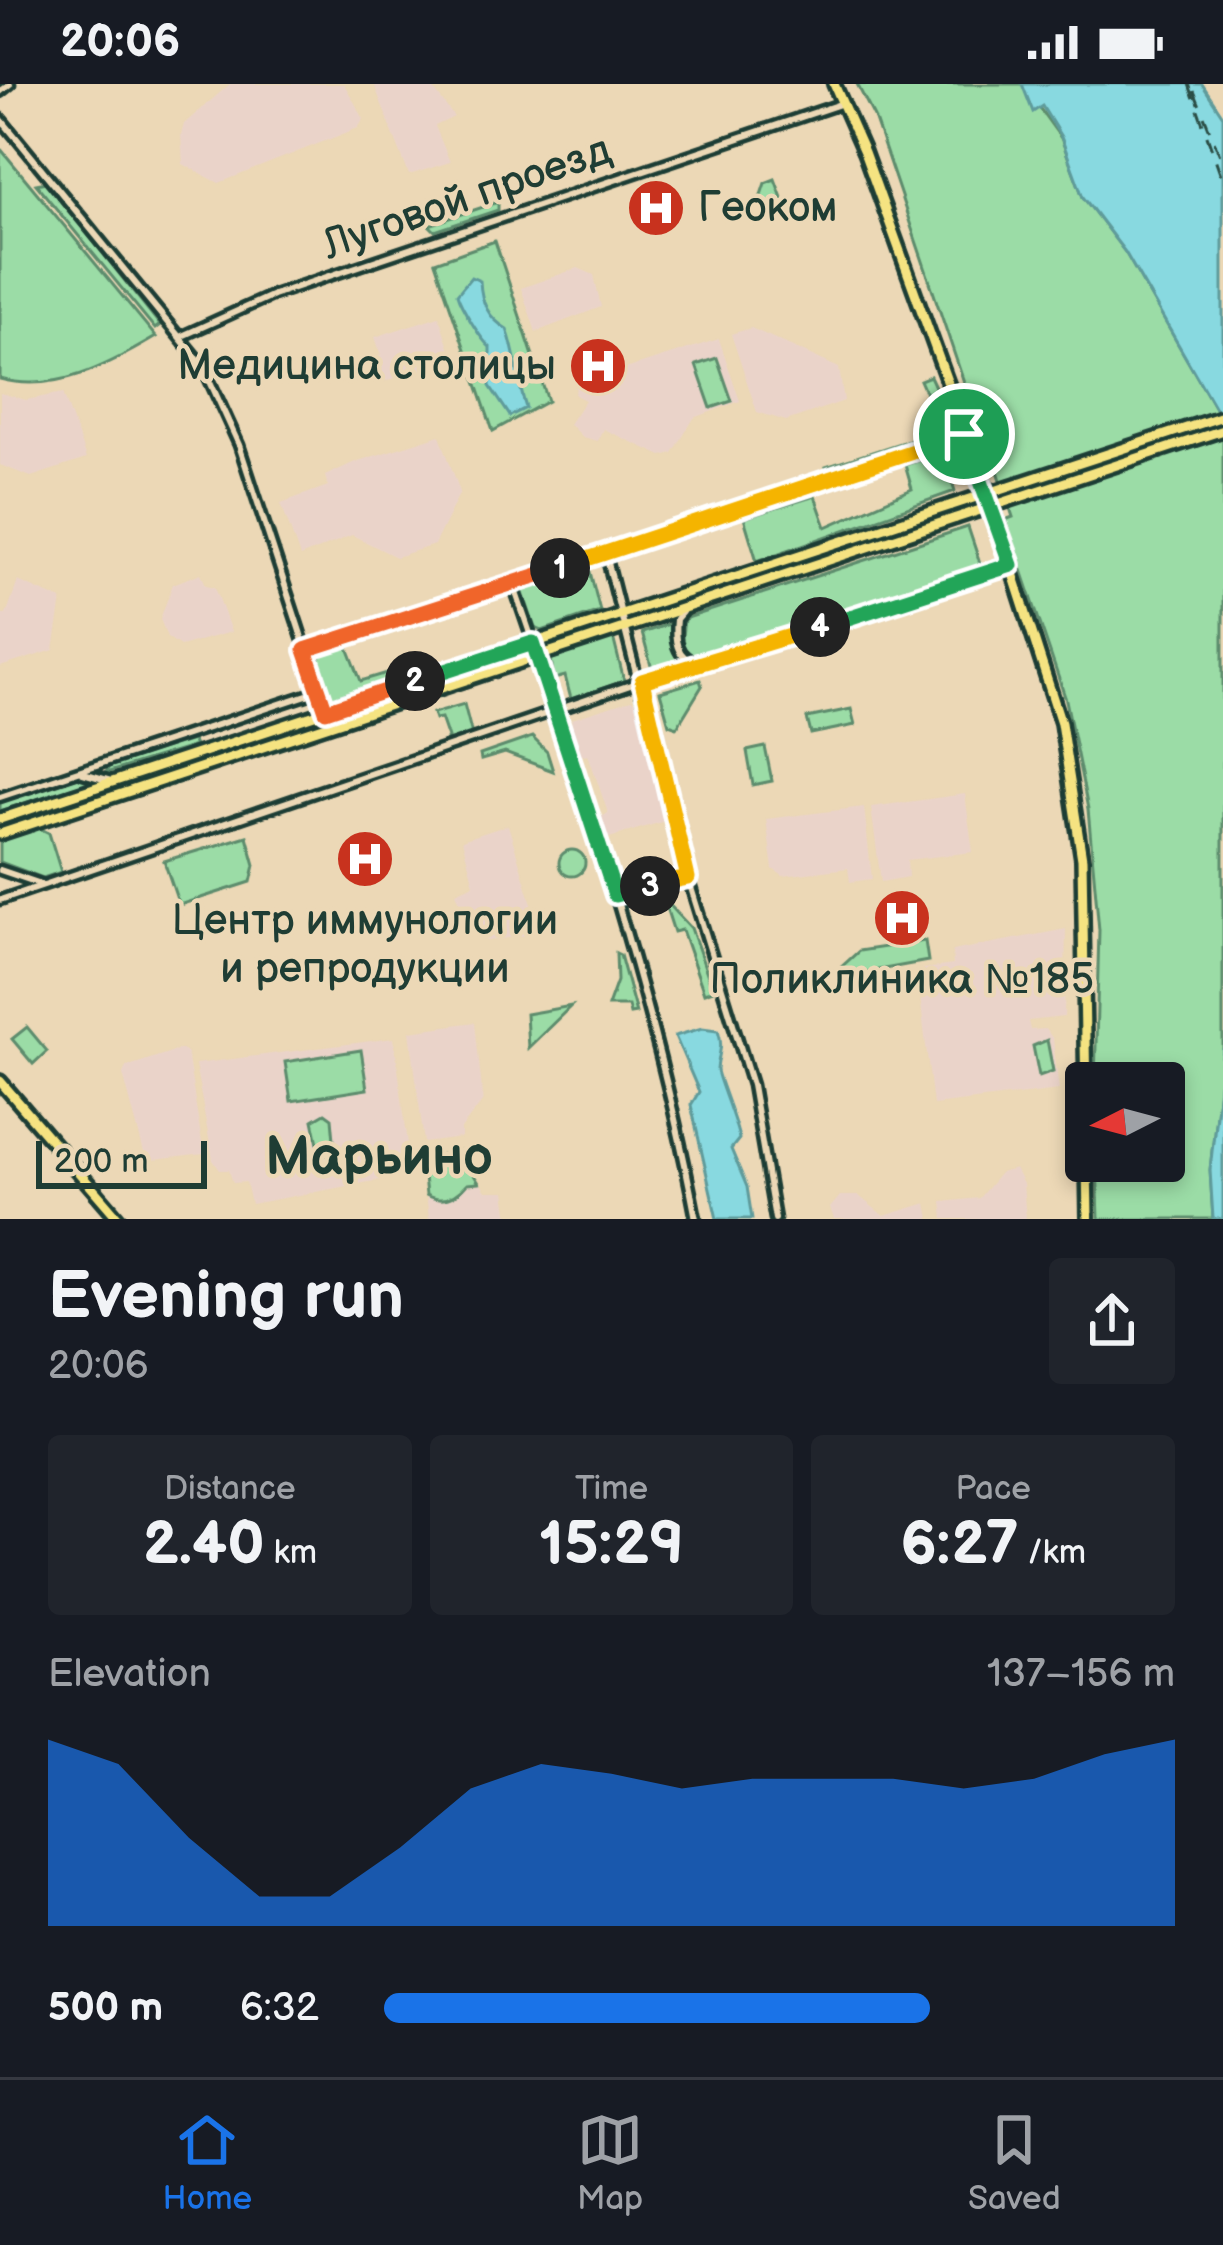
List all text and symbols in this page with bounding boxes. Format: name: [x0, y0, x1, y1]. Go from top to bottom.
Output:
text: 20:06: [60, 15, 180, 70]
street label: Луговой проезд: [315, 125, 618, 272]
hospital icon: Геоком: [625, 177, 687, 239]
place label: Геоком: [698, 183, 838, 234]
hospital icon: Медицина столицы: [567, 335, 629, 397]
place label: Медицина столицы: [177, 341, 556, 392]
pin: [913, 383, 1015, 485]
icon: arrive: [931, 401, 997, 467]
pin: 1: [530, 538, 590, 598]
text: 1: [553, 548, 567, 588]
pin: 4: [790, 597, 850, 657]
text: 4: [810, 607, 830, 647]
pin: 2: [385, 651, 445, 711]
text: 2: [405, 661, 425, 701]
hospital icon: Центр иммунологии и репродукции: [334, 828, 396, 890]
pin: 3: [620, 856, 680, 916]
text: 3: [640, 866, 660, 906]
hospital icon: Поликлиника №185: [871, 887, 933, 949]
place label: Центр иммунологии и репродукции: [172, 896, 558, 995]
place label: Поликлиника №185: [710, 955, 1094, 1006]
north arrow: [1065, 1062, 1185, 1182]
map controls: [1065, 1062, 1185, 1182]
district label: Марьино: [265, 1125, 493, 1190]
scale bar: [36, 1135, 207, 1188]
text: 200 m: [54, 1142, 148, 1182]
text: Evening run: [48, 1258, 404, 1337]
button: share: [1049, 1258, 1175, 1384]
text: 20:06: [48, 1343, 149, 1390]
text: Distance: [164, 1469, 296, 1509]
text: Time: [575, 1469, 648, 1509]
text: Pace: [956, 1469, 1031, 1509]
text: 2.40: [143, 1509, 265, 1581]
text: 15:29: [539, 1509, 684, 1581]
text: 6:27: [900, 1509, 1019, 1581]
text: km: [265, 1533, 317, 1573]
text: /km: [1019, 1533, 1086, 1573]
text: Elevation: [48, 1651, 211, 1698]
text: 137–156 m: [987, 1651, 1175, 1698]
text: 500 m: [48, 1985, 163, 2032]
text: 6:32: [240, 1985, 319, 2032]
tab: Home: [162, 2107, 252, 2219]
tab: Map: [577, 2107, 643, 2219]
tab: Saved: [968, 2107, 1061, 2219]

